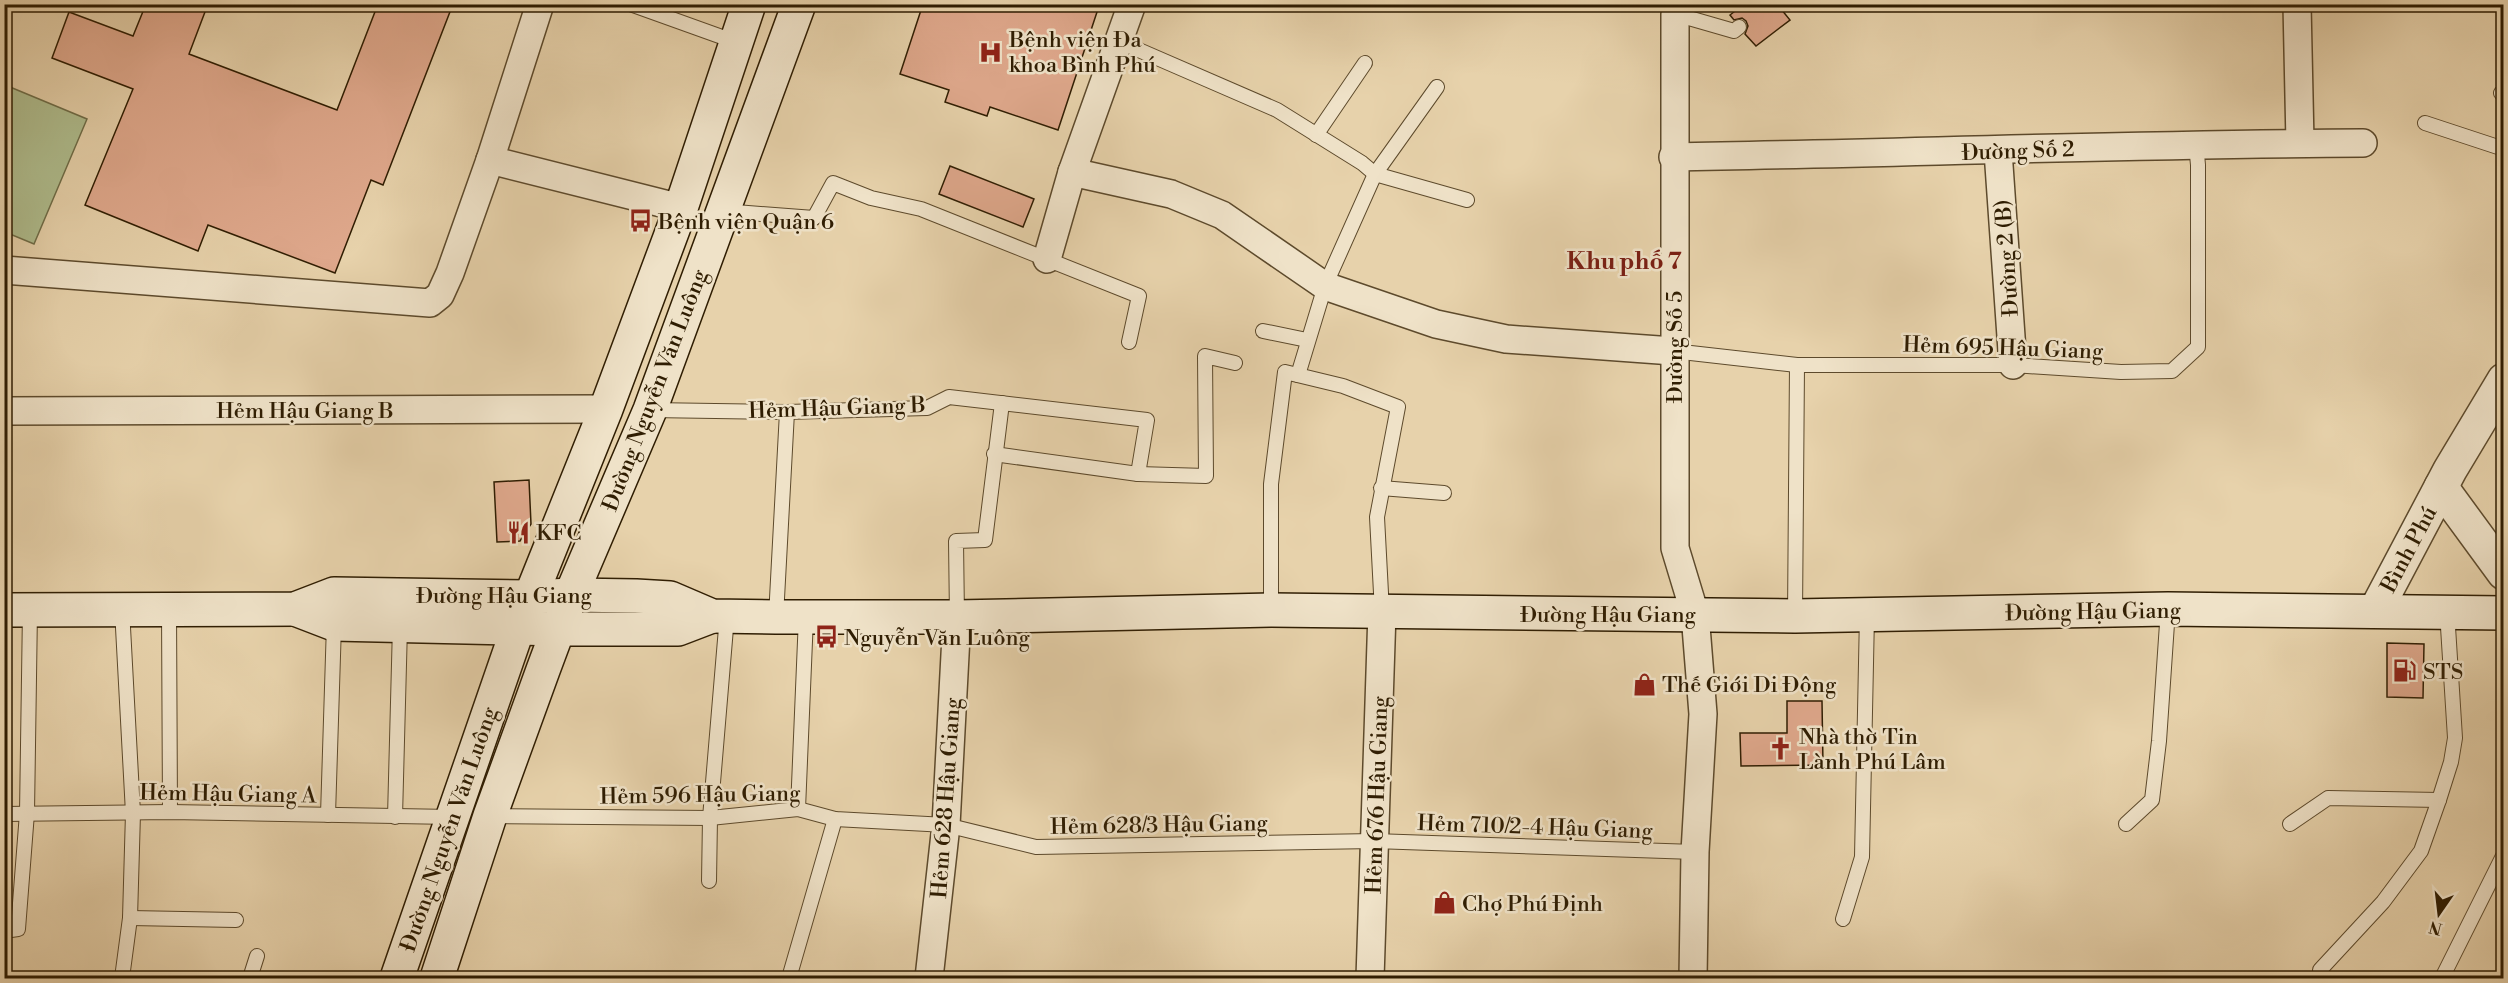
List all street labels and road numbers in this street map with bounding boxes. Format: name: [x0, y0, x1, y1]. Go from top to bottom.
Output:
street label: Đường Số 2: [1961, 136, 2075, 167]
street label: Đường 2 (B): [1990, 199, 2025, 317]
street label: Đường Nguyễn Văn Luông: [597, 265, 714, 515]
street label: Đường Số 5: [1662, 291, 1689, 403]
street label: Hẻm 695 Hậu Giang: [1902, 332, 2104, 366]
street label: Hẻm Hậu Giang B: [748, 392, 926, 425]
street label: Hẻm Hậu Giang B: [216, 398, 394, 425]
street label: Bình Phú: [2375, 501, 2444, 599]
street label: Đường Hậu Giang: [416, 583, 593, 610]
street label: Đường Hậu Giang: [2005, 597, 2182, 628]
street label: Đường Hậu Giang: [1520, 602, 1697, 629]
street label: Hẻm 676 Hậu Giang: [1361, 695, 1394, 894]
street label: Hẻm 628 Hậu Giang: [926, 696, 967, 899]
street label: Đường Nguyễn Văn Luông: [395, 703, 504, 955]
street label: Hẻm Hậu Giang A: [139, 779, 318, 810]
street label: Hẻm 596 Hậu Giang: [599, 780, 801, 811]
street label: Hẻm 628/3 Hậu Giang: [1050, 810, 1269, 841]
street label: Hẻm 710/2-4 Hậu Giang: [1417, 810, 1654, 845]

